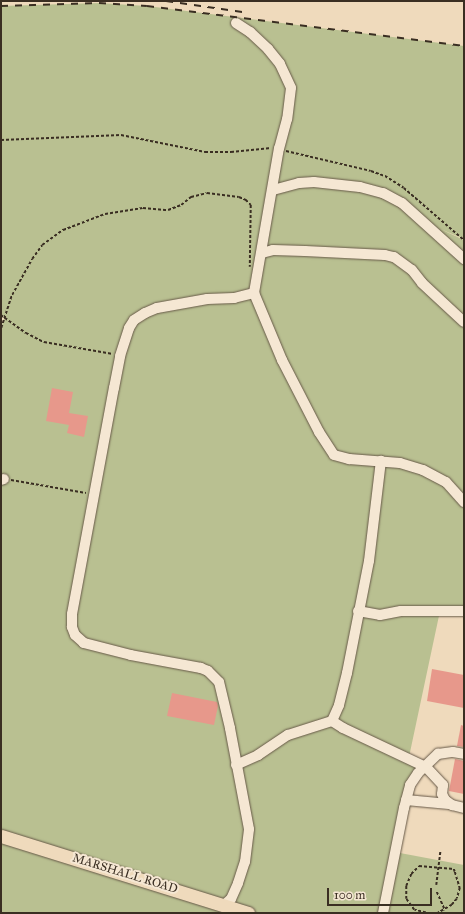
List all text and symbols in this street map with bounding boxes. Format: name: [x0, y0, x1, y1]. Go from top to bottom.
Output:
street label: MARSHALL ROAD: [71, 851, 179, 897]
scale bar: [329, 880, 434, 906]
text: 100 m: [334, 888, 365, 902]

